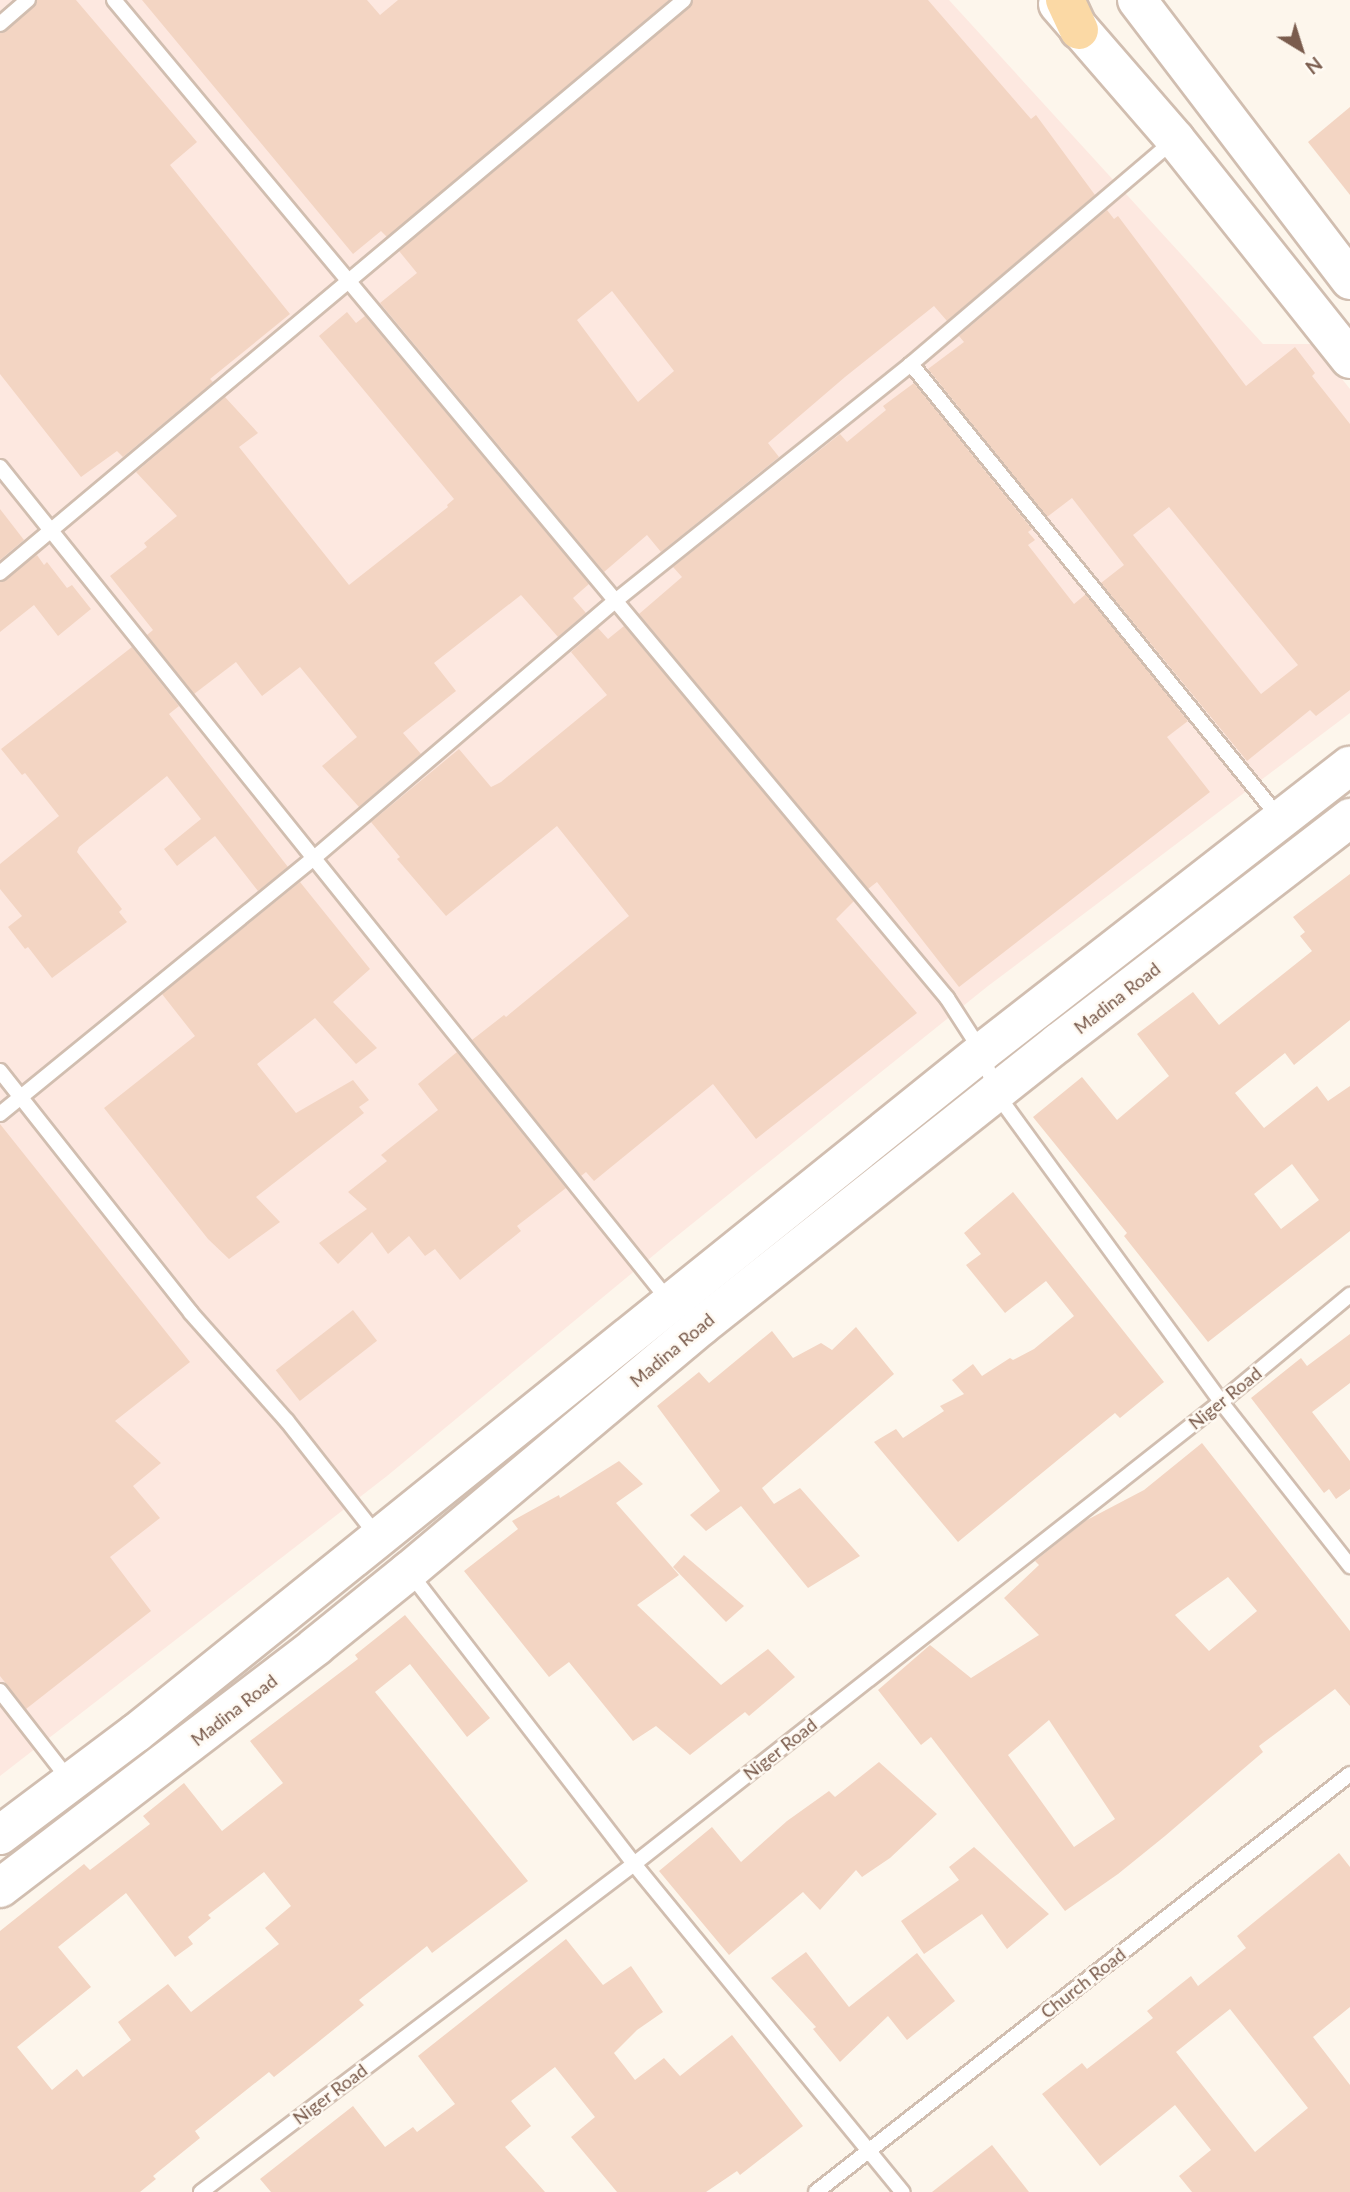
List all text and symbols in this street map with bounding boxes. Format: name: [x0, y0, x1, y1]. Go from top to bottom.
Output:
north arrow: [1266, 14, 1336, 84]
text: N: [1301, 52, 1327, 80]
street label: Madina Road: [1070, 958, 1164, 1038]
street label: Madina Road: [625, 1309, 719, 1391]
street label: Niger Road: [1184, 1362, 1266, 1434]
street label: Madina Road: [187, 1670, 281, 1750]
street label: Niger Road: [739, 1713, 821, 1785]
street label: Church Road: [1036, 1943, 1130, 2023]
street label: Niger Road: [288, 2059, 372, 2129]

